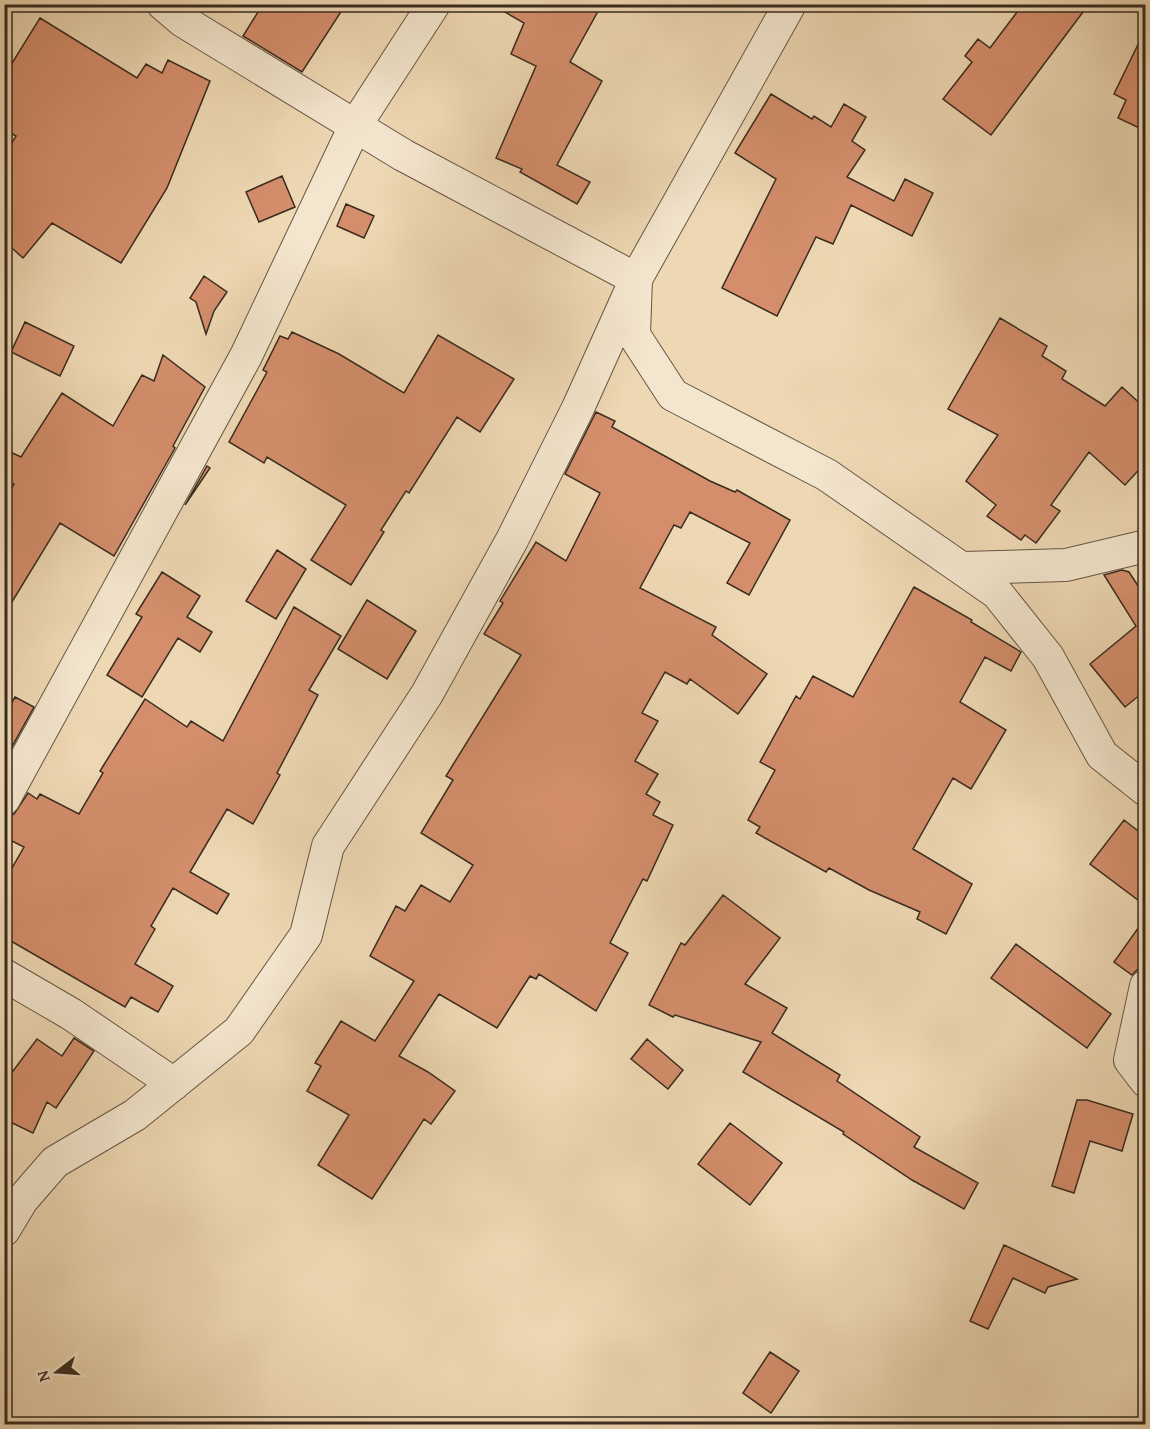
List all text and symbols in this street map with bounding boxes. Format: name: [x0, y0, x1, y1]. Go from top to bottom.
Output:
north arrow: [27, 1342, 87, 1402]
text: N: [30, 1367, 56, 1385]

